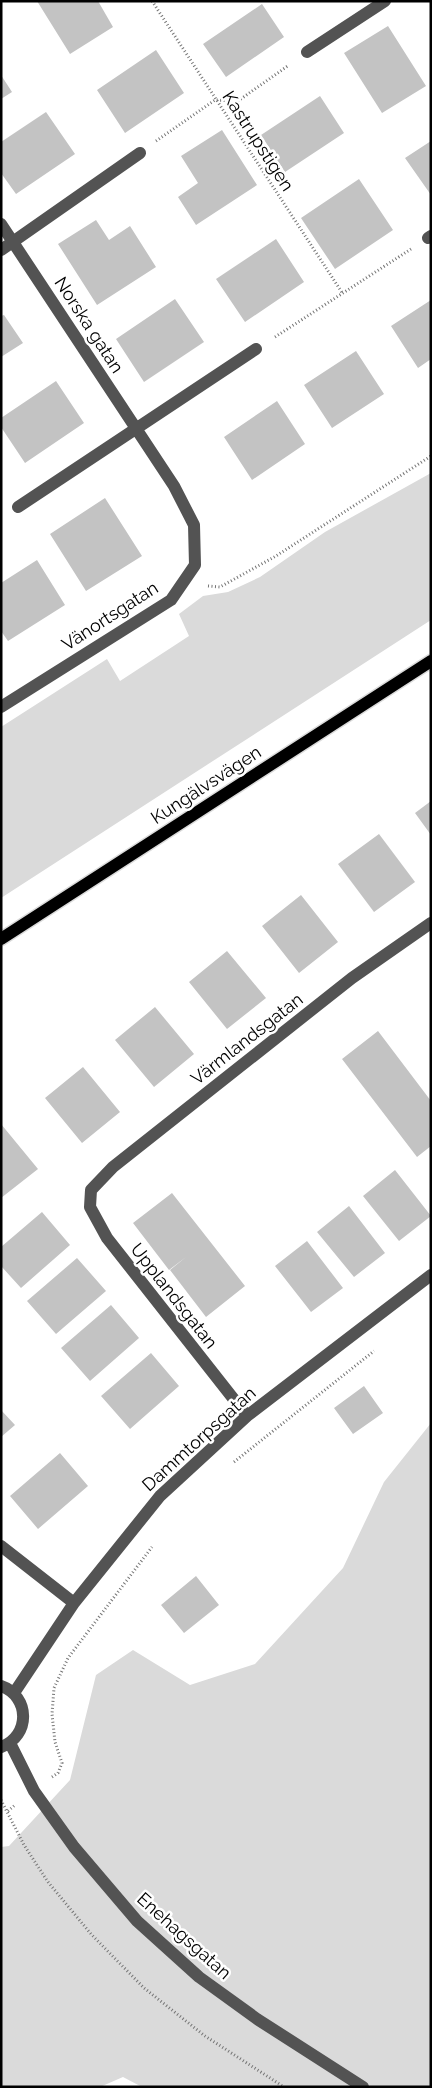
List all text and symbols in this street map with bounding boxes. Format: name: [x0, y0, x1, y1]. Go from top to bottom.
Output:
street label: Kastrupstigen: [218, 87, 299, 195]
street label: Norska gatan: [51, 273, 128, 377]
street label: Vänortsgatan: [58, 577, 162, 654]
street label: Kungälvsvägen: [147, 741, 265, 828]
street label: Värmlandsgatan: [187, 988, 307, 1089]
street label: Upplandsgatan: [127, 1239, 222, 1353]
street label: Dammtorpsgatan: [138, 1382, 260, 1495]
street label: Enehagsgatan: [133, 1888, 236, 1983]

